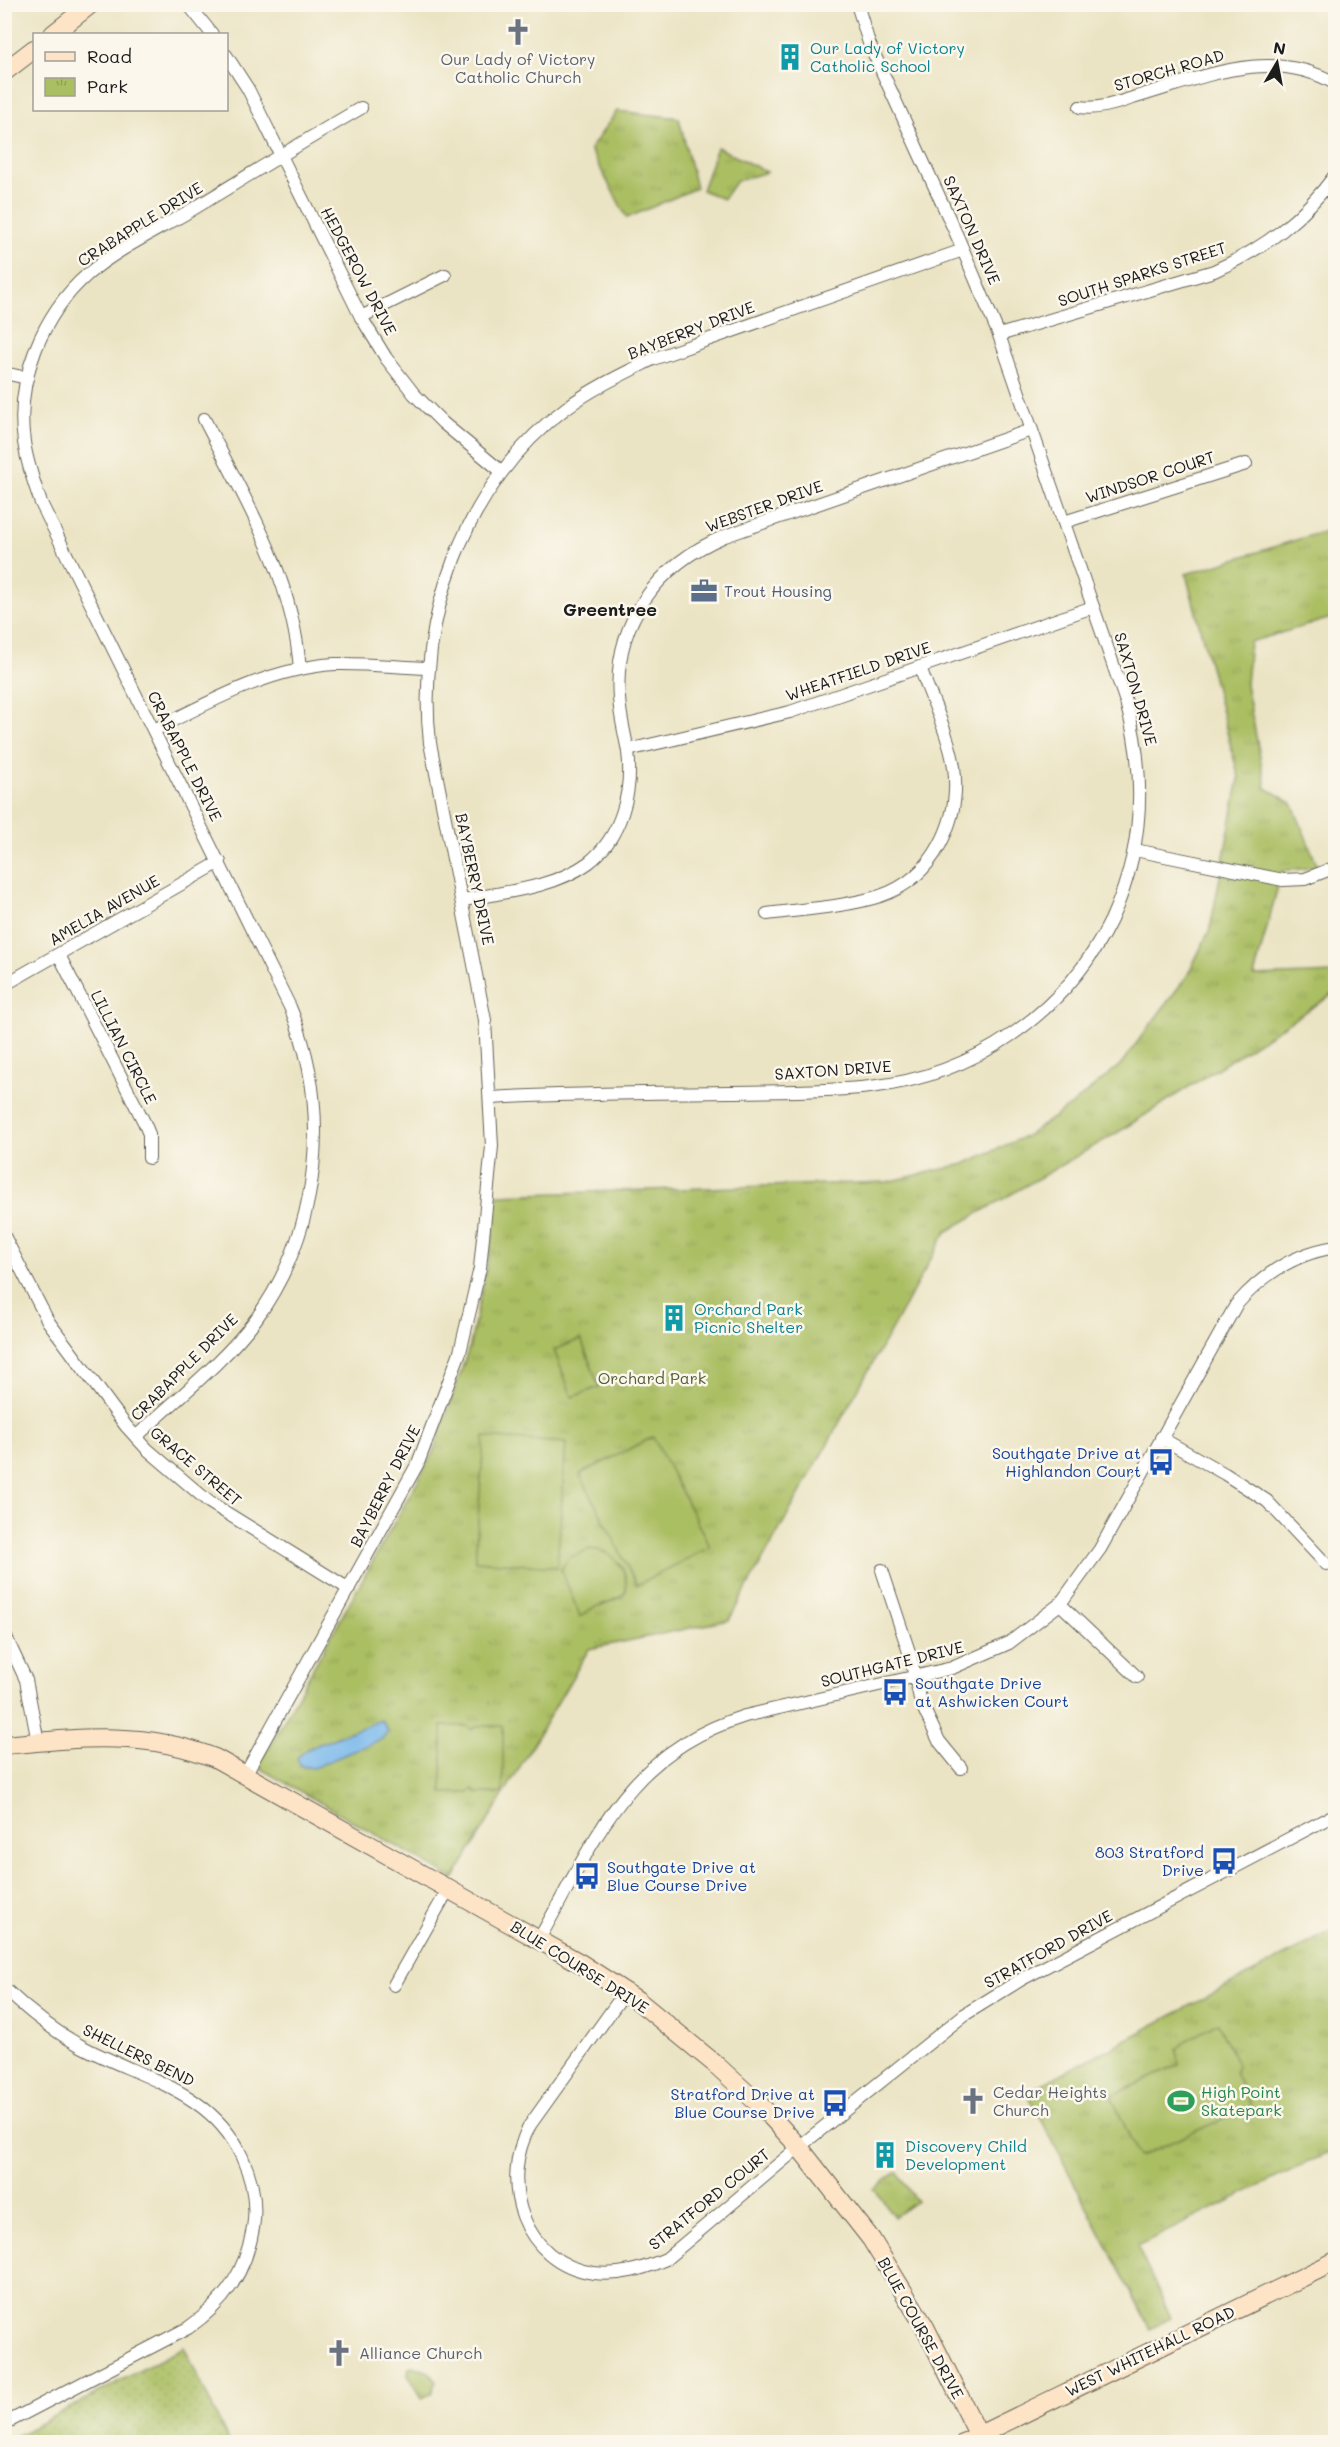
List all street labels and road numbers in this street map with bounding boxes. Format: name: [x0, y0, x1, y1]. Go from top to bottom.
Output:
street label: STORCH ROAD: [1111, 44, 1226, 95]
street label: SAXTON DRIVE: [939, 172, 1006, 287]
street label: CRABAPPLE DRIVE: [73, 177, 206, 271]
street label: HEDGEROW DRIVE: [317, 203, 402, 339]
street label: SOUTH SPARKS STREET: [1055, 236, 1229, 311]
street label: BAYBERRY DRIVE: [624, 296, 757, 363]
street label: WINDSOR COURT: [1082, 446, 1217, 507]
street label: WEBSTER DRIVE: [702, 475, 825, 536]
street label: SAXTON DRIVE: [1110, 630, 1163, 748]
street label: WHEATFIELD DRIVE: [783, 636, 933, 705]
street label: CRABAPPLE DRIVE: [143, 687, 227, 825]
street label: BAYBERRY DRIVE: [451, 811, 500, 947]
street label: AMELIA AVENUE: [45, 869, 163, 950]
street label: LILLIAN CIRCLE: [87, 986, 162, 1107]
street label: SAXTON DRIVE: [774, 1055, 892, 1084]
street label: CRABAPPLE DRIVE: [125, 1308, 242, 1425]
street label: GRACE STREET: [146, 1421, 247, 1510]
street label: BAYBERRY DRIVE: [345, 1421, 424, 1550]
street label: SOUTHGATE DRIVE: [818, 1636, 966, 1691]
street label: STRATFORD DRIVE: [980, 1905, 1116, 1993]
street label: BLUE COURSE DRIVE: [507, 1915, 653, 2018]
street label: SHELLERS BEND: [80, 2018, 199, 2091]
street label: STRATFORD COURT: [644, 2143, 774, 2254]
street label: BLUE COURSE DRIVE: [874, 2253, 969, 2403]
street label: WEST WHITEHALL ROAD: [1061, 2300, 1238, 2401]

